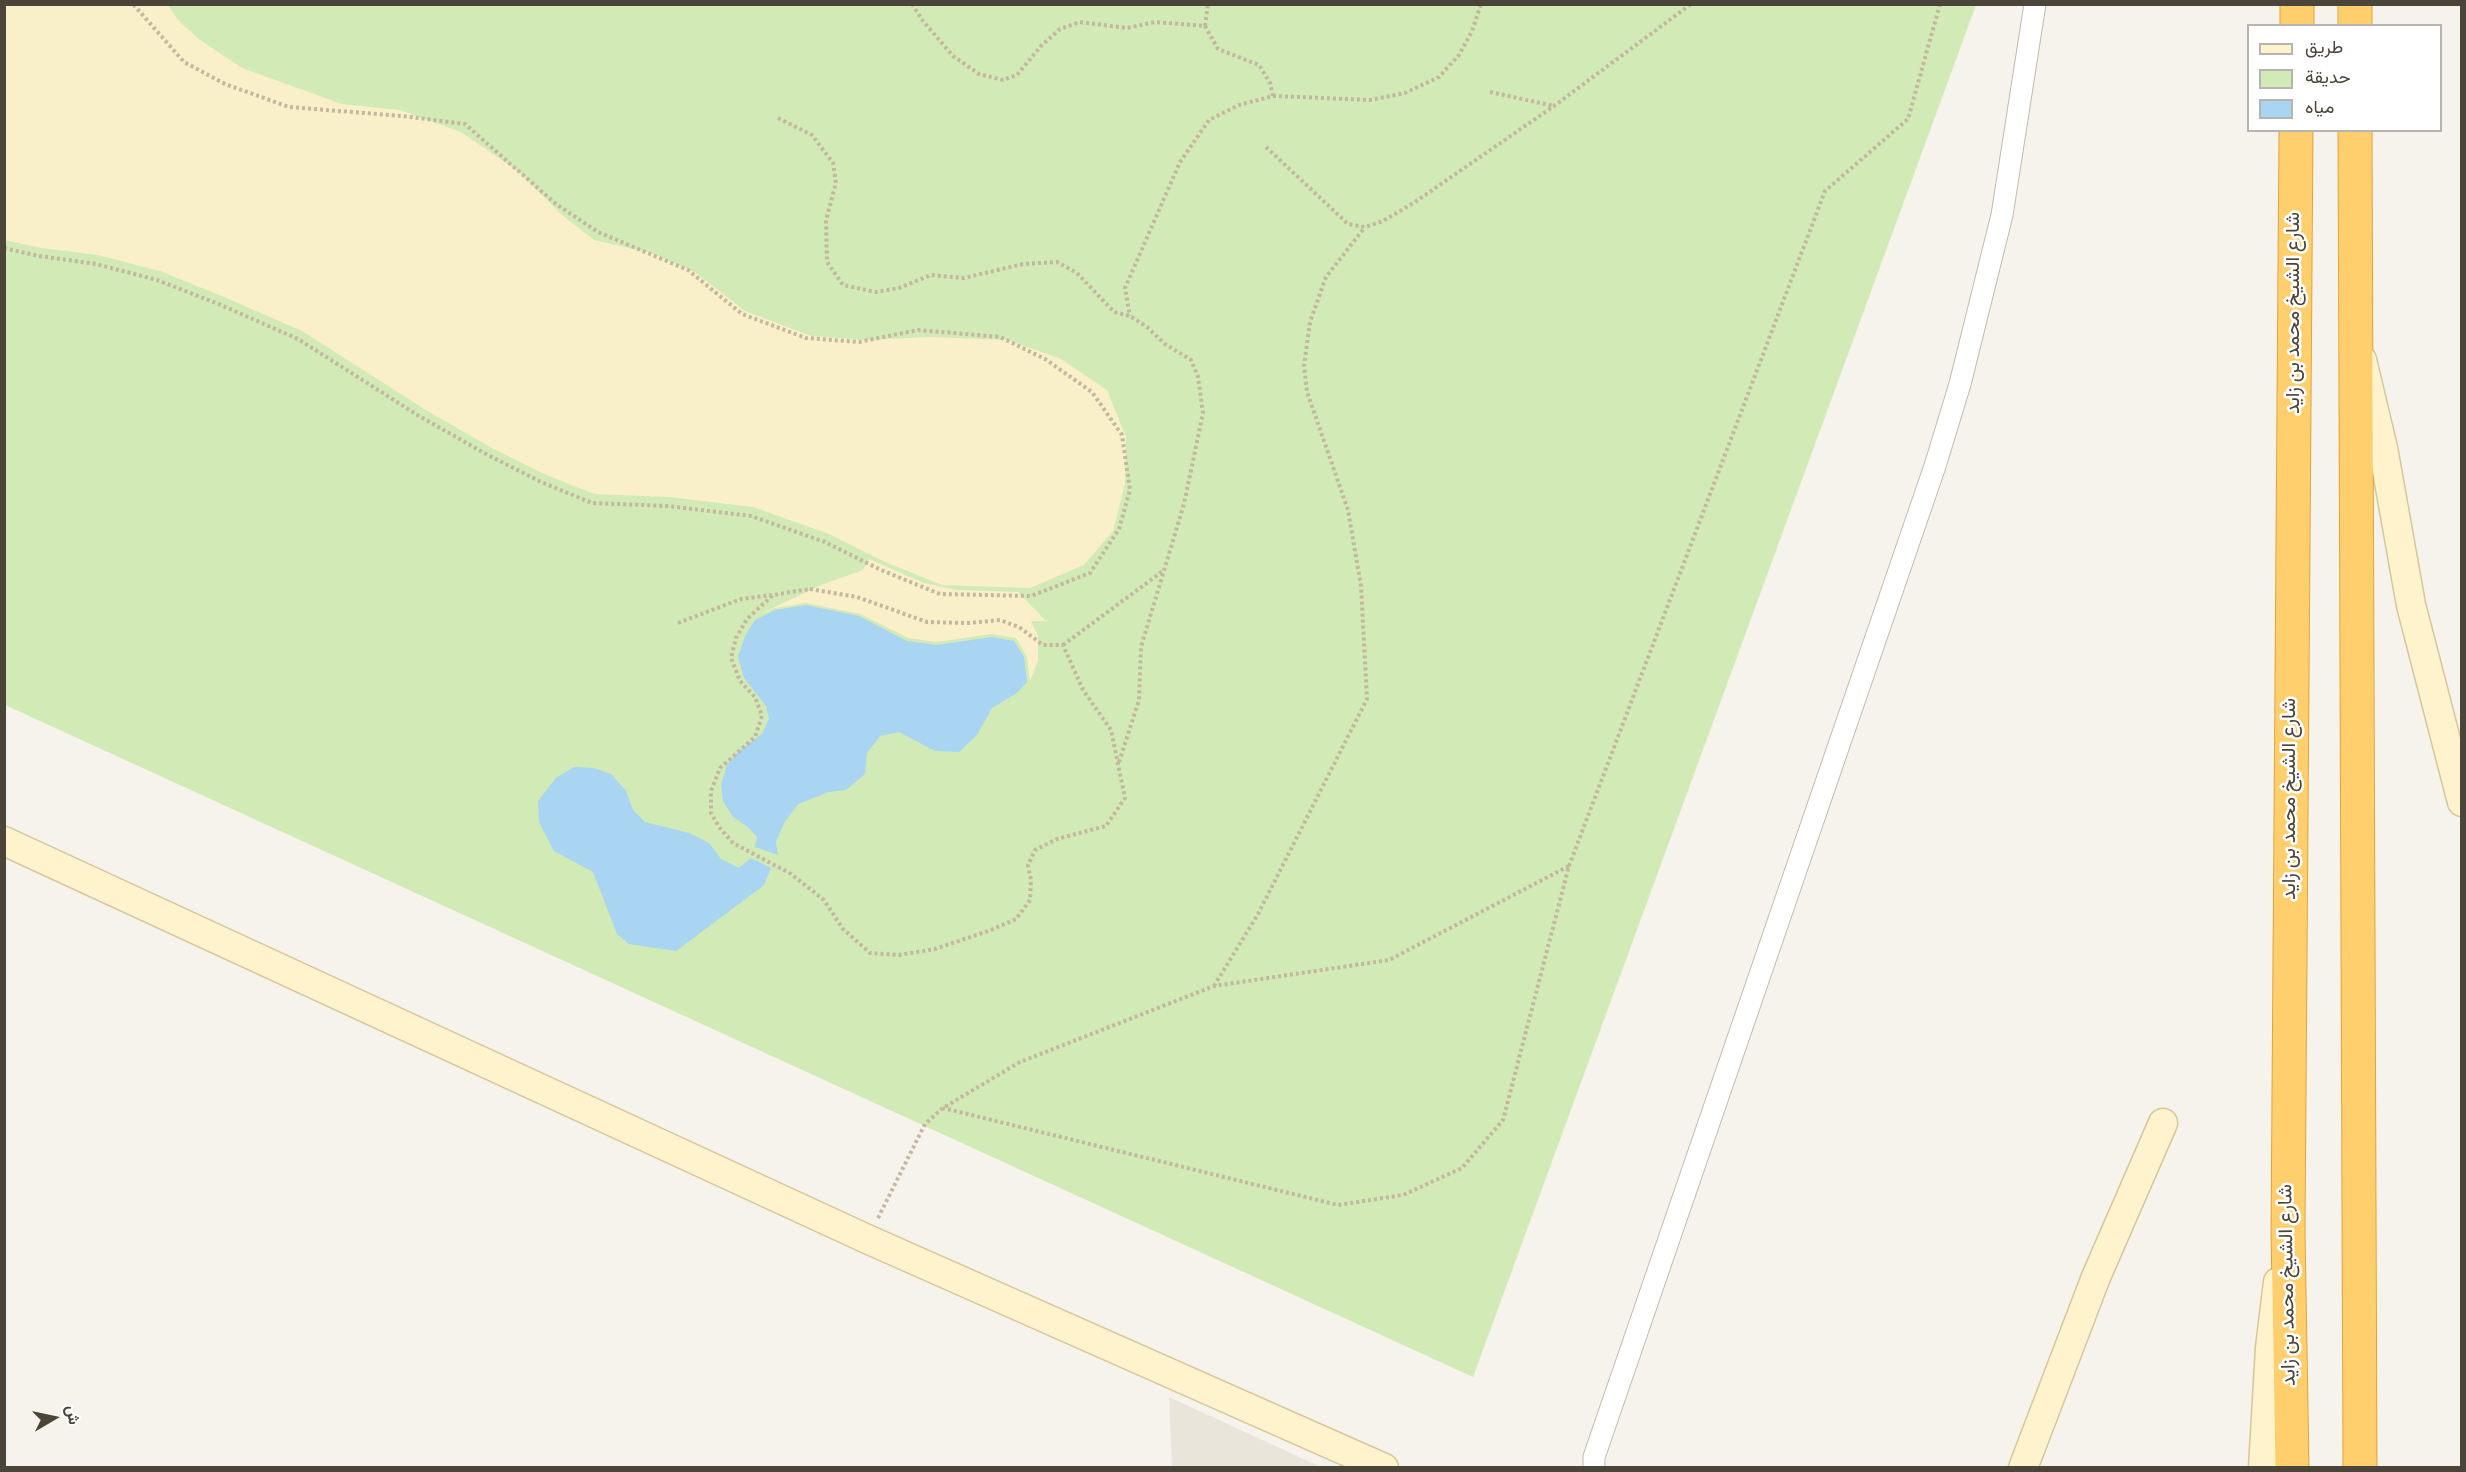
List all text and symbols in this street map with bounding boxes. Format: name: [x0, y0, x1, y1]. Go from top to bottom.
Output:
legend: [2247, 24, 2442, 132]
text: طريق: [2305, 37, 2343, 60]
text: حديقة: [2305, 67, 2351, 90]
text: مياه: [2305, 97, 2334, 120]
street label: شارع الشيخ محمد بن زايد: [2283, 212, 2307, 414]
street label: شارع الشيخ محمد بن زايد: [2279, 698, 2303, 900]
street label: شارع الشيخ محمد بن زايد: [2275, 1184, 2303, 1386]
north arrow: [24, 1388, 84, 1448]
text: ش: [60, 1404, 83, 1426]

